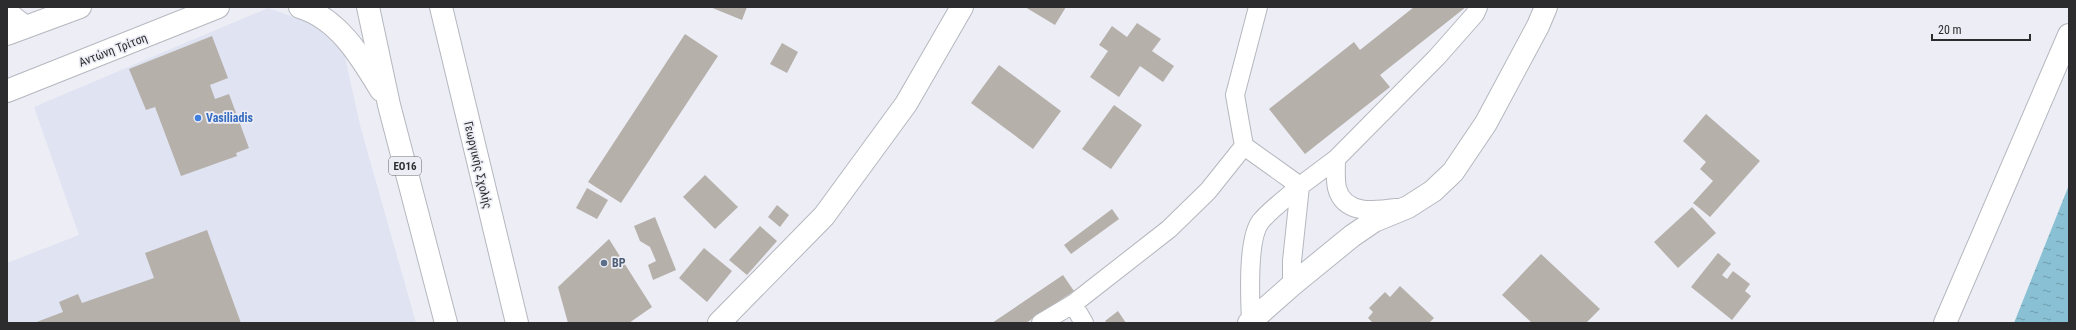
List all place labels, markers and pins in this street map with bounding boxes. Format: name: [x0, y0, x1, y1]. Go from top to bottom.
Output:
place label: Vasiliadis: [206, 111, 253, 125]
marker: Vasiliadis: [193, 113, 203, 123]
place label: BP: [612, 256, 626, 270]
marker: BP: [599, 258, 609, 268]

